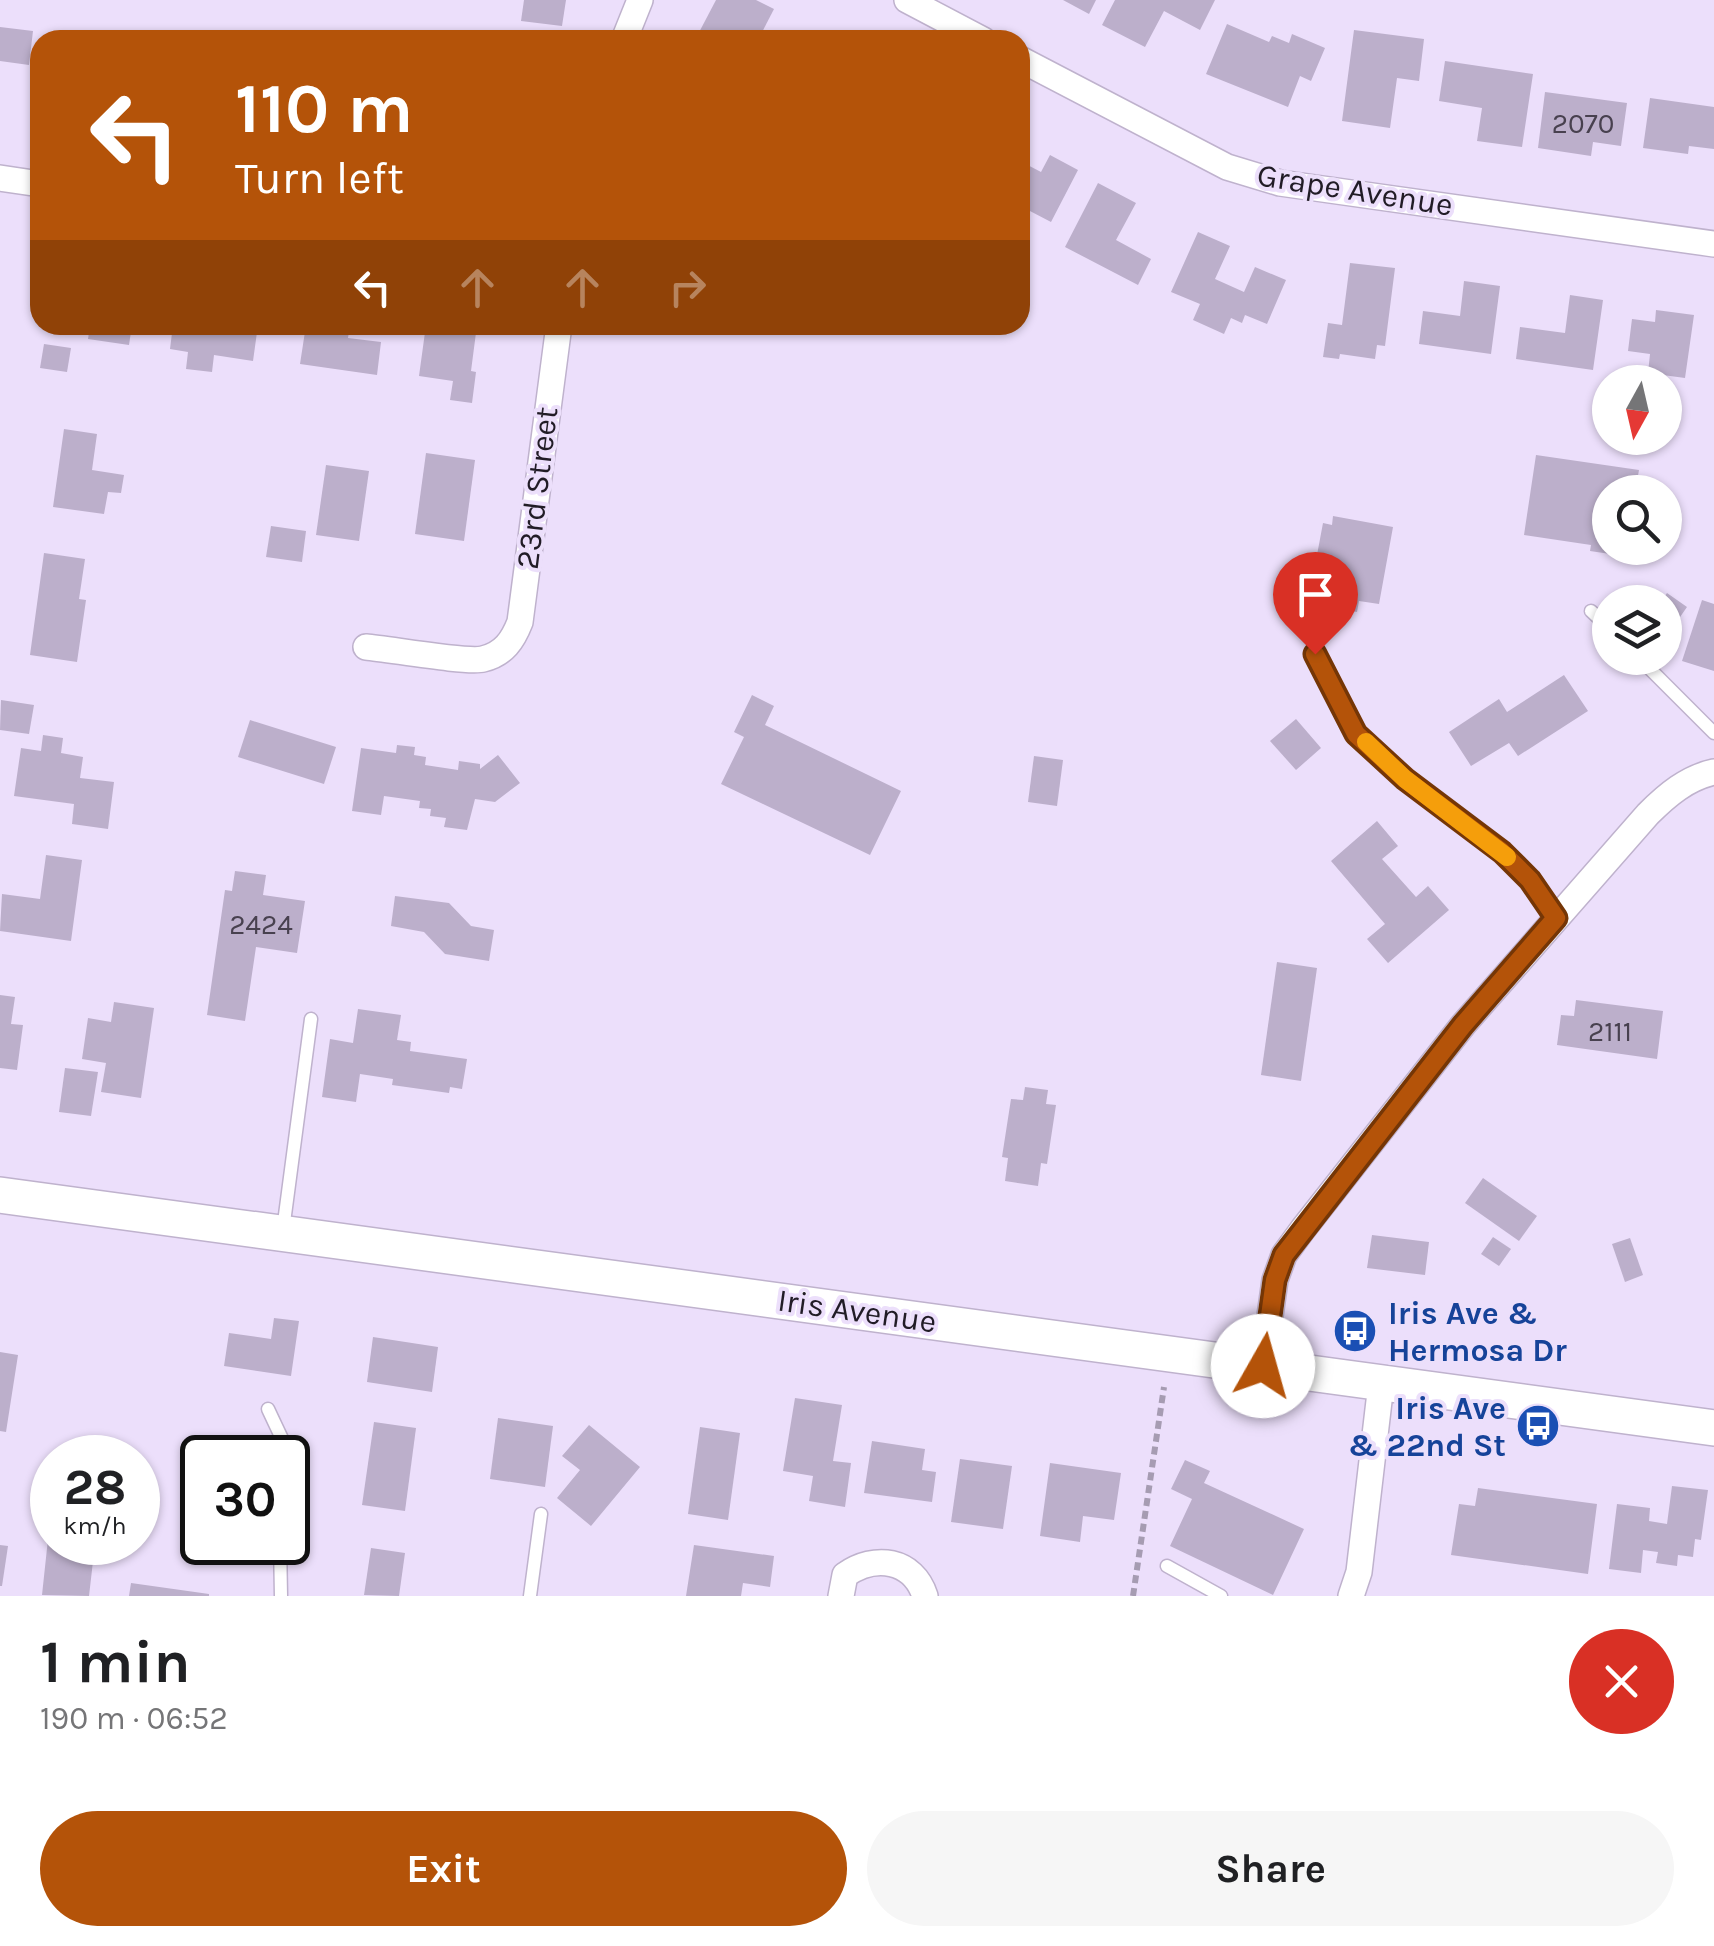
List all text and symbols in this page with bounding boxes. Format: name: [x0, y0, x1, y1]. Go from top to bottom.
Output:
text: 110 m: [235, 68, 413, 150]
icon: left: [70, 70, 200, 200]
house number: 2070: [1552, 107, 1614, 140]
text: Turn left: [235, 152, 404, 204]
street label: Grape Avenue: [1254, 156, 1456, 224]
icon: left: [345, 260, 400, 315]
icon: ahead: [450, 260, 505, 315]
icon: ahead: [555, 260, 610, 315]
icon: right: [660, 260, 715, 315]
north arrow: [1592, 365, 1682, 455]
map controls: [1592, 365, 1682, 675]
street label: 23rd Street: [509, 405, 565, 571]
button: search: [1592, 475, 1682, 565]
pin: [1273, 552, 1358, 655]
icon: arrive: [1288, 567, 1343, 622]
button: layers: [1592, 585, 1682, 675]
house number: 2424: [229, 908, 293, 941]
house number: 2111: [1588, 1015, 1632, 1048]
street label: Iris Avenue: [775, 1282, 939, 1340]
place label: Iris Ave & Hermosa Dr: [1388, 1295, 1567, 1369]
bus stop icon: Iris Ave & Hermosa Dr: [1332, 1308, 1378, 1354]
position arrow: [1211, 1314, 1315, 1418]
place label: Iris Ave & 22nd St: [1348, 1390, 1506, 1464]
bus stop icon: Iris Ave & 22nd St: [1515, 1403, 1561, 1449]
speed limit sign: 30: [180, 1435, 310, 1565]
text: 28: [64, 1458, 126, 1517]
text: km/h: [63, 1511, 127, 1540]
text: 1 min: [40, 1627, 191, 1697]
button: close: [1569, 1629, 1674, 1734]
text: 190 m · 06:52: [40, 1700, 228, 1737]
button: Exit: [40, 1811, 847, 1926]
button: Share: [867, 1811, 1674, 1926]

